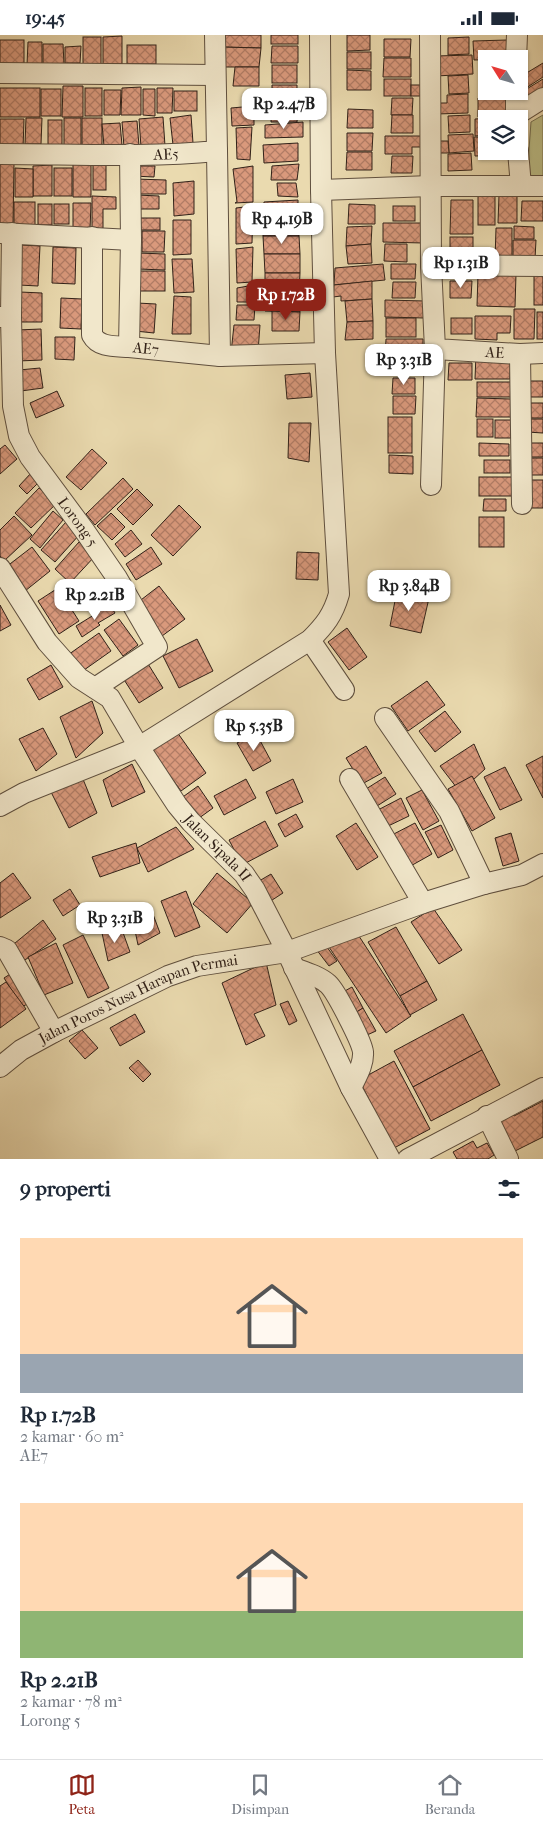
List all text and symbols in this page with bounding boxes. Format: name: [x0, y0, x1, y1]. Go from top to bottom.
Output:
text: 19:45: [25, 7, 65, 29]
north arrow: [478, 50, 528, 100]
map controls: [478, 50, 528, 160]
pin: Rp 2.47B: [232, 87, 336, 130]
text: Rp 2.47B: [253, 94, 315, 113]
button: layers: [478, 110, 528, 160]
street label: AE5: [152, 145, 179, 164]
pin: Rp 4.19B: [230, 203, 334, 245]
text: Rp 4.19B: [251, 209, 313, 228]
pin: Rp 1.31B: [409, 247, 513, 289]
text: Rp 1.31B: [433, 253, 489, 272]
pin: Rp 1.72B: [234, 279, 338, 321]
text: Rp 1.72B: [257, 285, 315, 304]
street label: AE7: [131, 338, 160, 359]
pin: Rp 3.31B: [352, 343, 456, 386]
street label: AE: [484, 343, 505, 362]
text: Rp 3.31B: [376, 350, 432, 369]
street label: Lorong 5: [54, 494, 102, 550]
pin: Rp 3.84B: [357, 569, 461, 612]
text: Rp 3.84B: [378, 576, 440, 595]
pin: Rp 2.21B: [43, 579, 147, 621]
text: Rp 2.21B: [65, 585, 125, 604]
pin: Rp 5.35B: [202, 709, 306, 752]
text: Rp 5.35B: [225, 716, 283, 735]
street label: Jalan Sipala II: [179, 810, 255, 885]
pin: Rp 3.31B: [63, 901, 167, 944]
text: Rp 3.31B: [87, 908, 143, 927]
street label: Jalan Poros Nusa Harapan Permai: [35, 951, 240, 1048]
icon: filters: [495, 1175, 523, 1203]
text: 9 properti: [20, 1177, 111, 1201]
icon: home: [227, 1271, 317, 1361]
text: Rp 1.72B: [20, 1403, 96, 1427]
text: 2 kamar · 60 m²: [20, 1427, 124, 1446]
text: AE7: [20, 1446, 48, 1465]
icon: home: [227, 1536, 317, 1626]
text: Rp 2.21B: [20, 1668, 98, 1692]
text: 2 kamar · 78 m²: [20, 1692, 122, 1711]
text: Lorong 5: [20, 1711, 81, 1730]
tab: Peta: [68, 1771, 96, 1818]
tab: Disimpan: [231, 1771, 289, 1818]
tab: Beranda: [425, 1771, 475, 1818]

